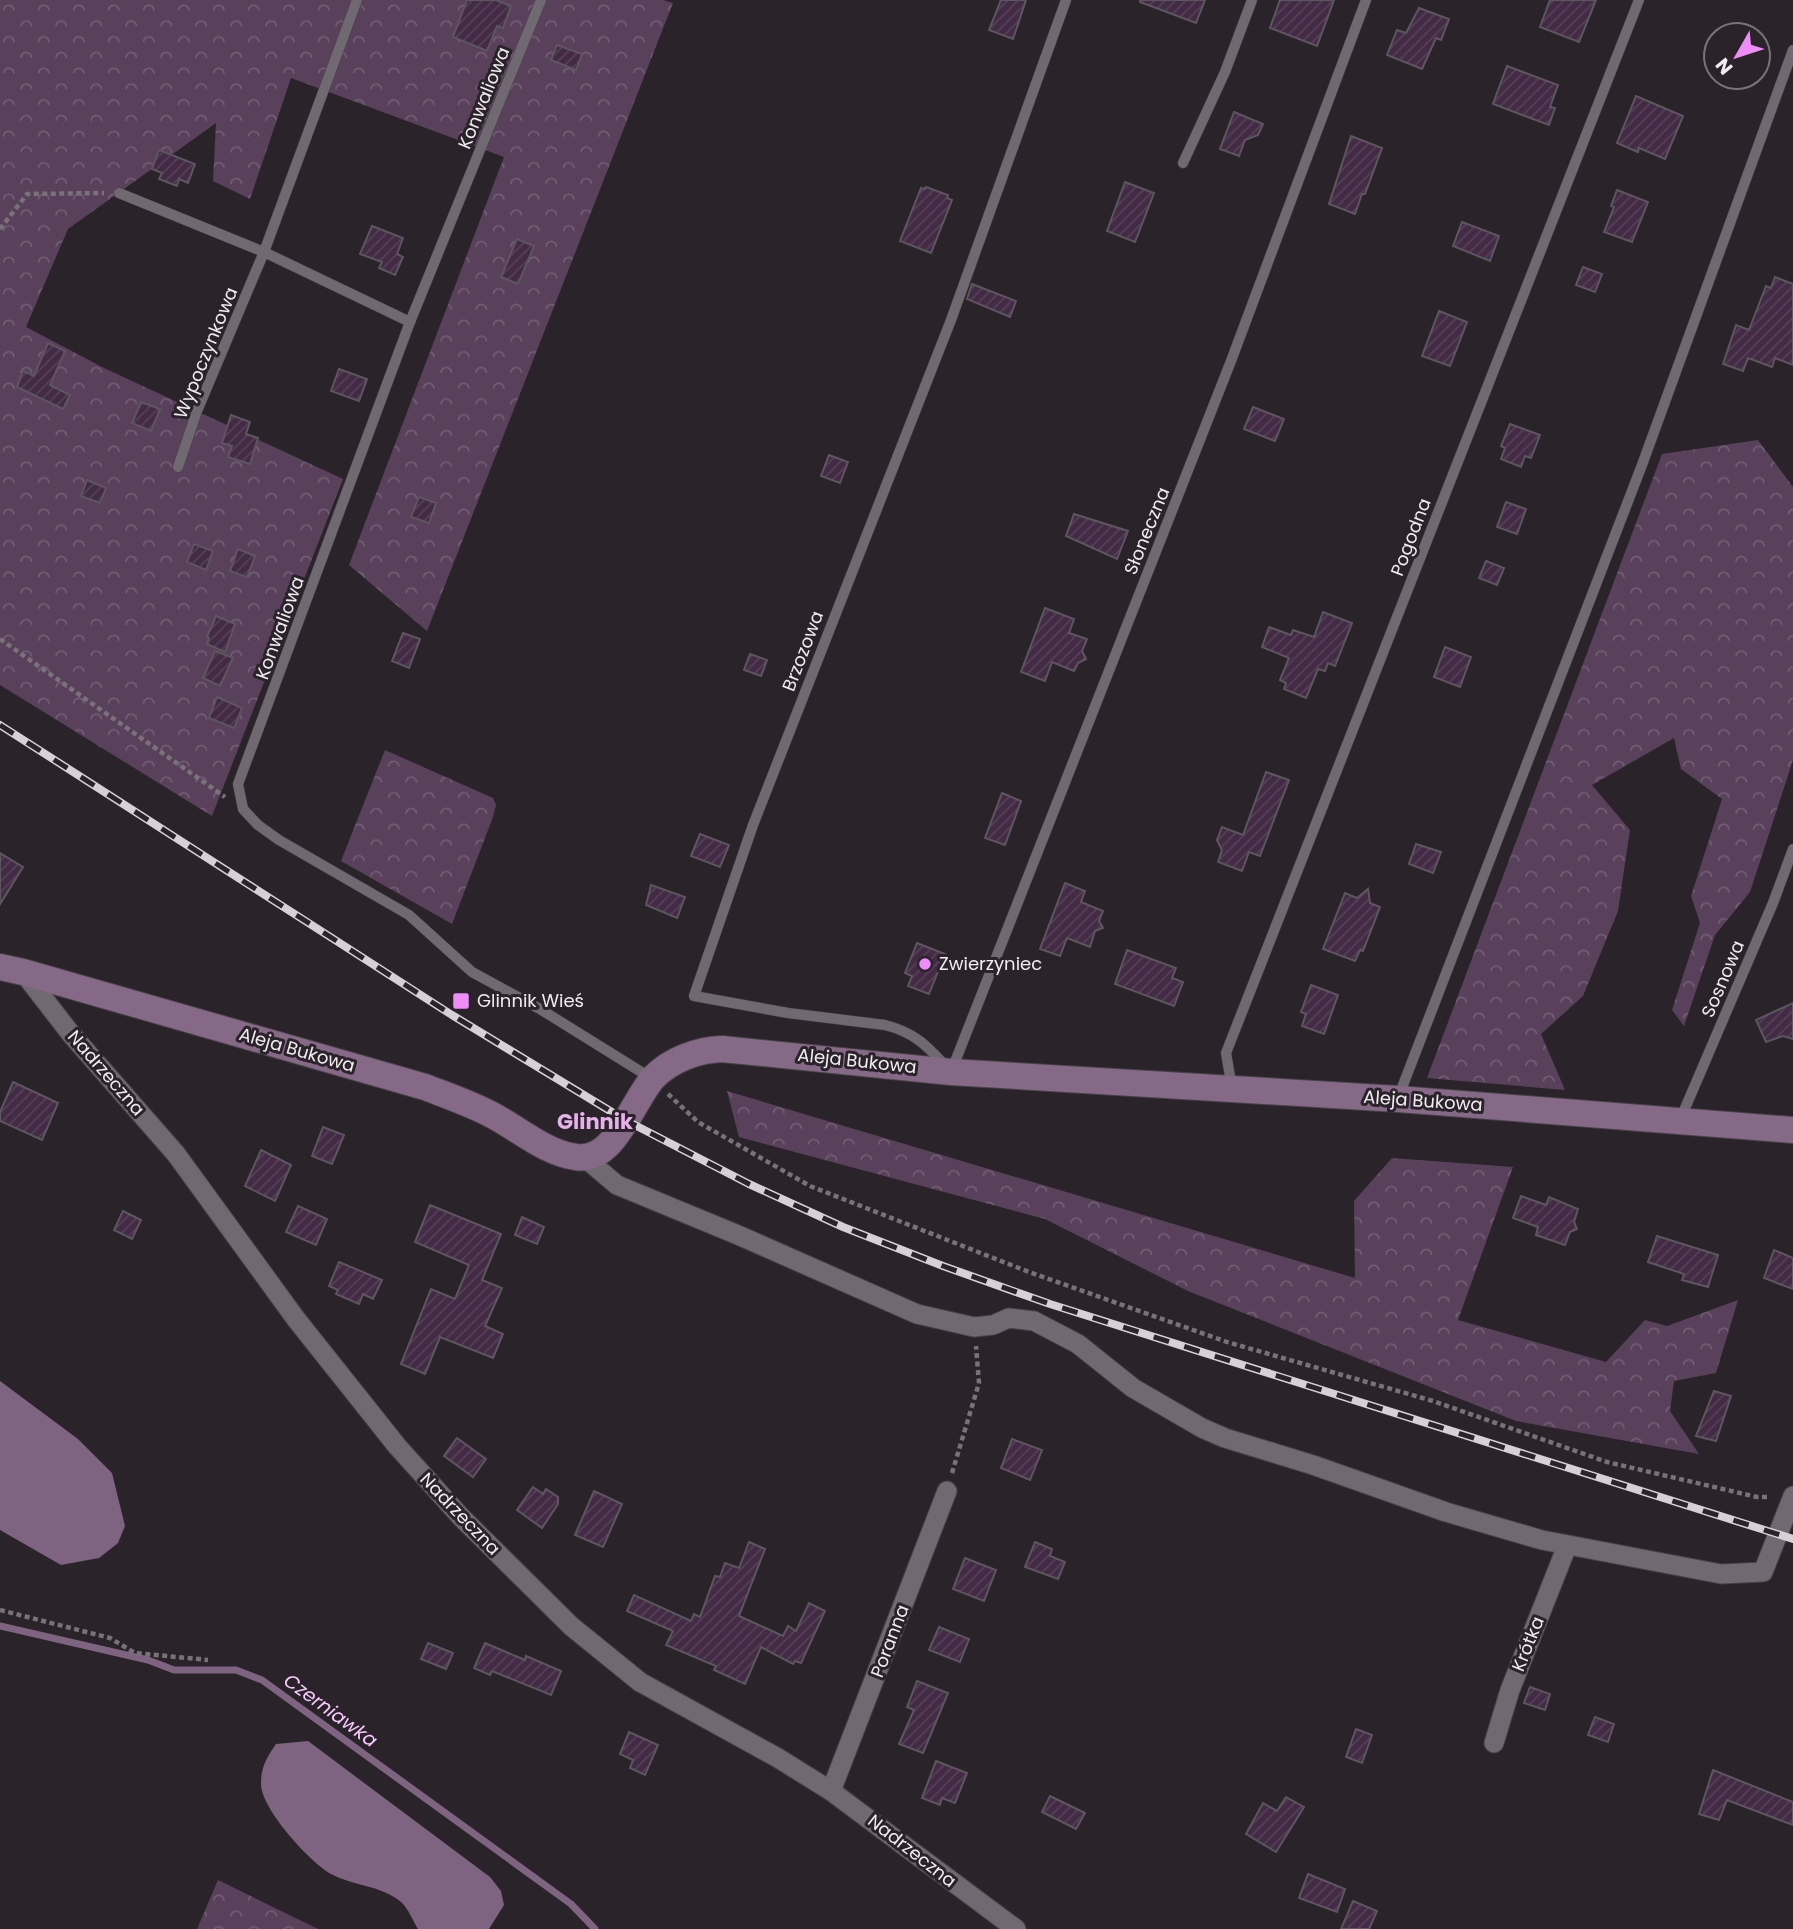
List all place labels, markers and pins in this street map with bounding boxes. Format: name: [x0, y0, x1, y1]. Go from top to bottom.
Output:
place label: Zwierzyniec: [939, 951, 1042, 976]
marker: Zwierzyniec: [917, 956, 933, 972]
place label: Glinnik Wieś: [477, 988, 584, 1013]
marker: Glinnik Wieś: [451, 991, 471, 1011]

